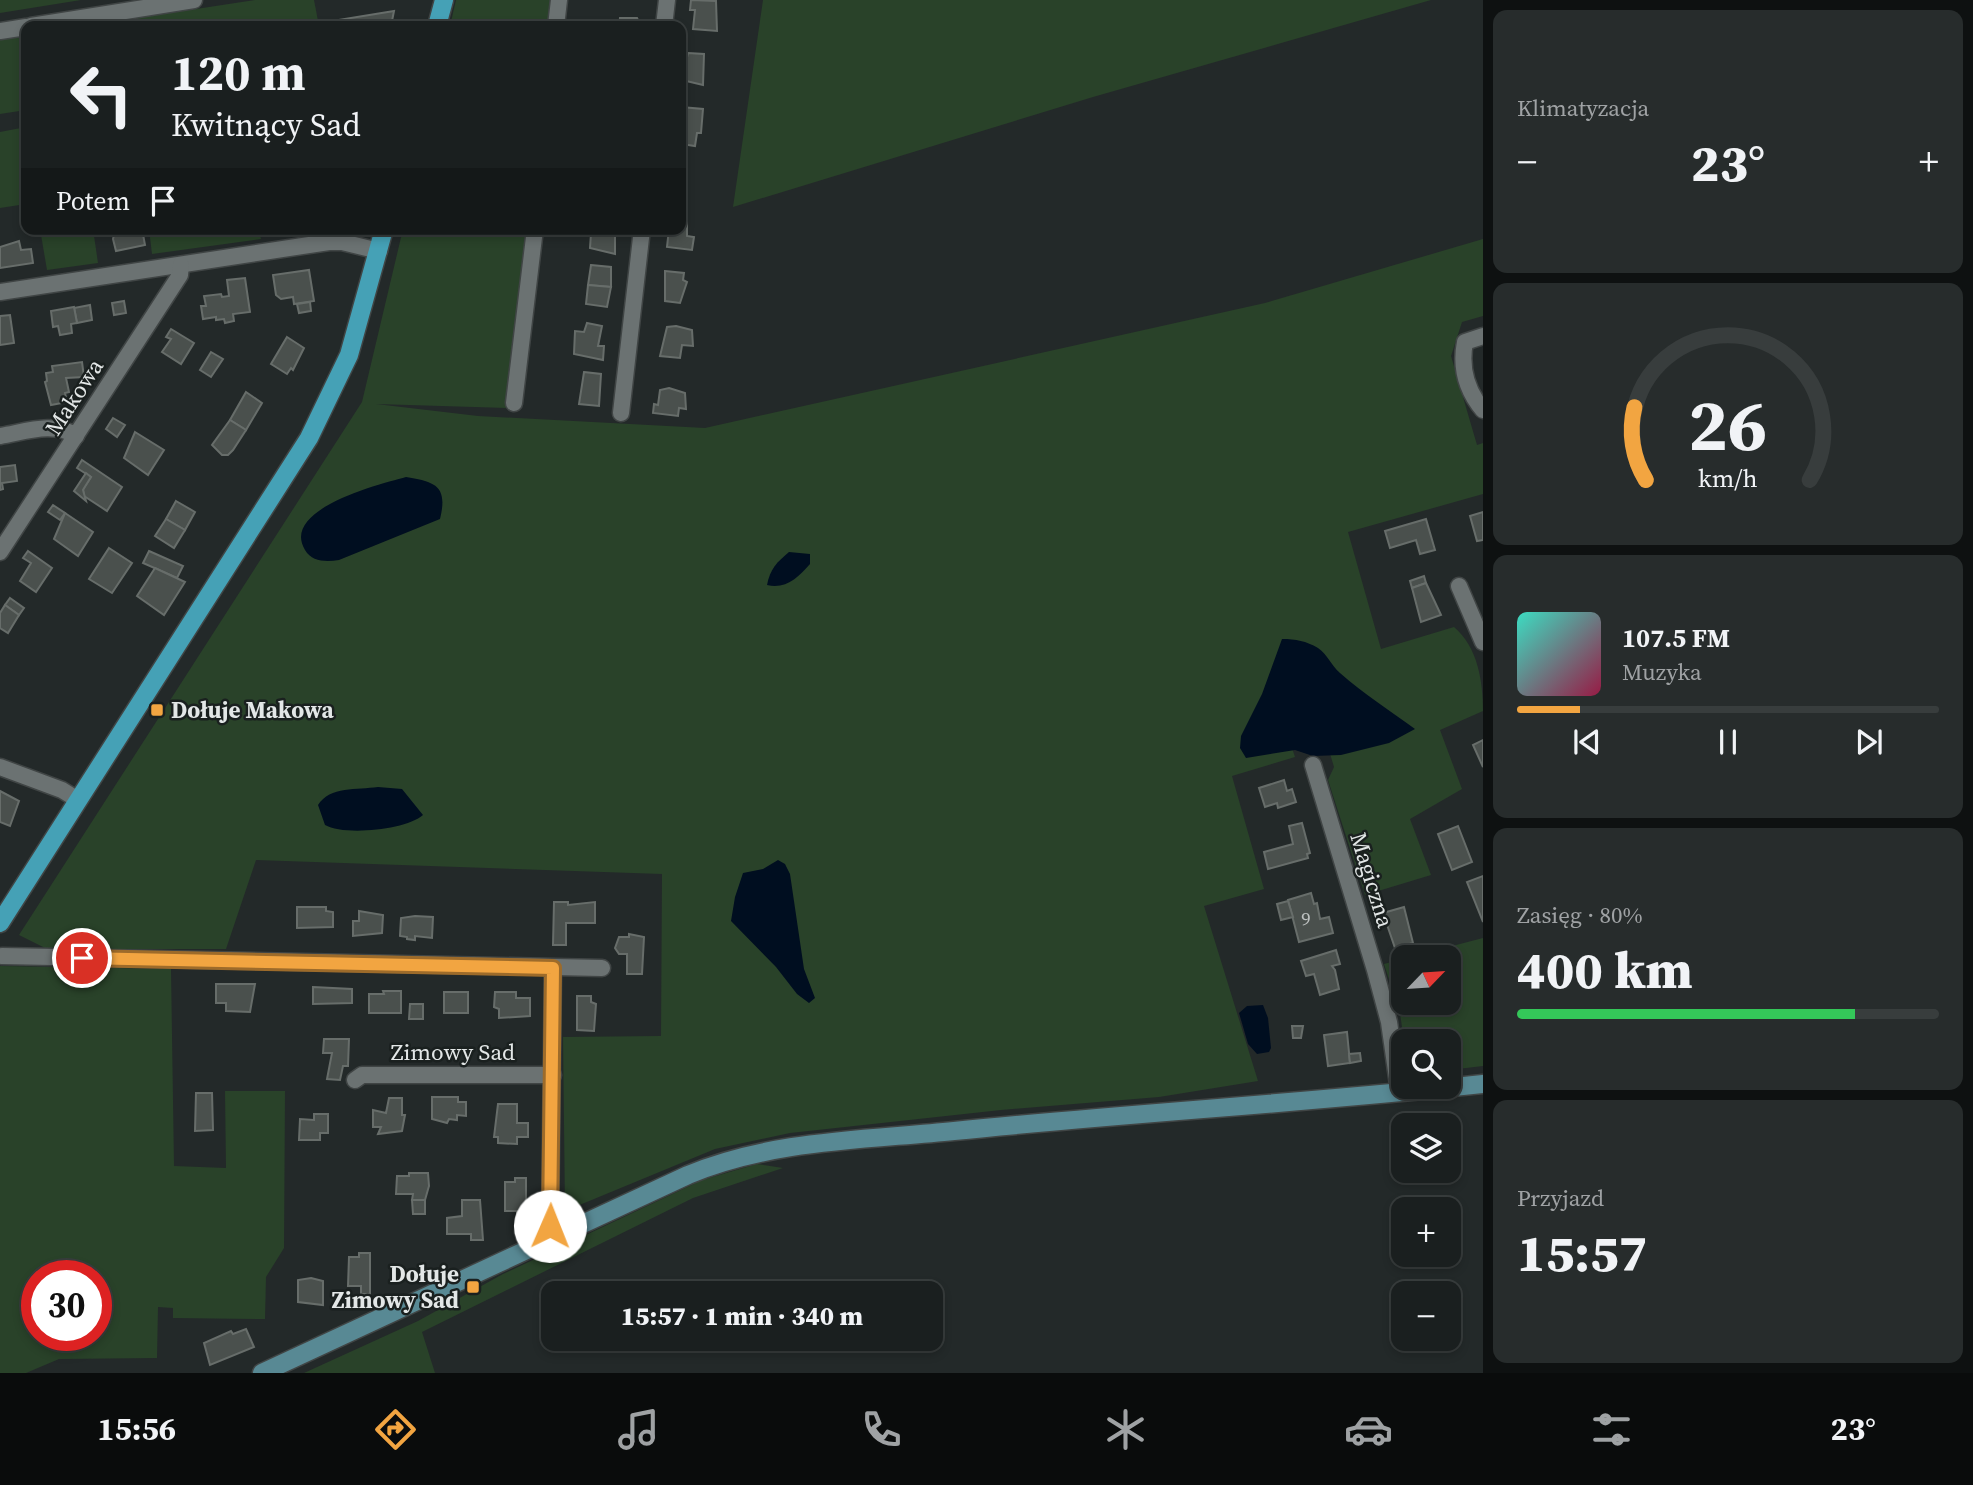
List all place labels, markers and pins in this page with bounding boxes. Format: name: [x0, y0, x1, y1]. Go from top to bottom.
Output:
place label: Dołuje Makowa: [171, 694, 335, 726]
marker: Dołuje Makowa: [149, 702, 165, 718]
pin: [52, 928, 112, 988]
place label: Dołuje Zimowy Sad: [332, 1258, 459, 1316]
marker: Dołuje Zimowy Sad: [465, 1279, 481, 1295]

